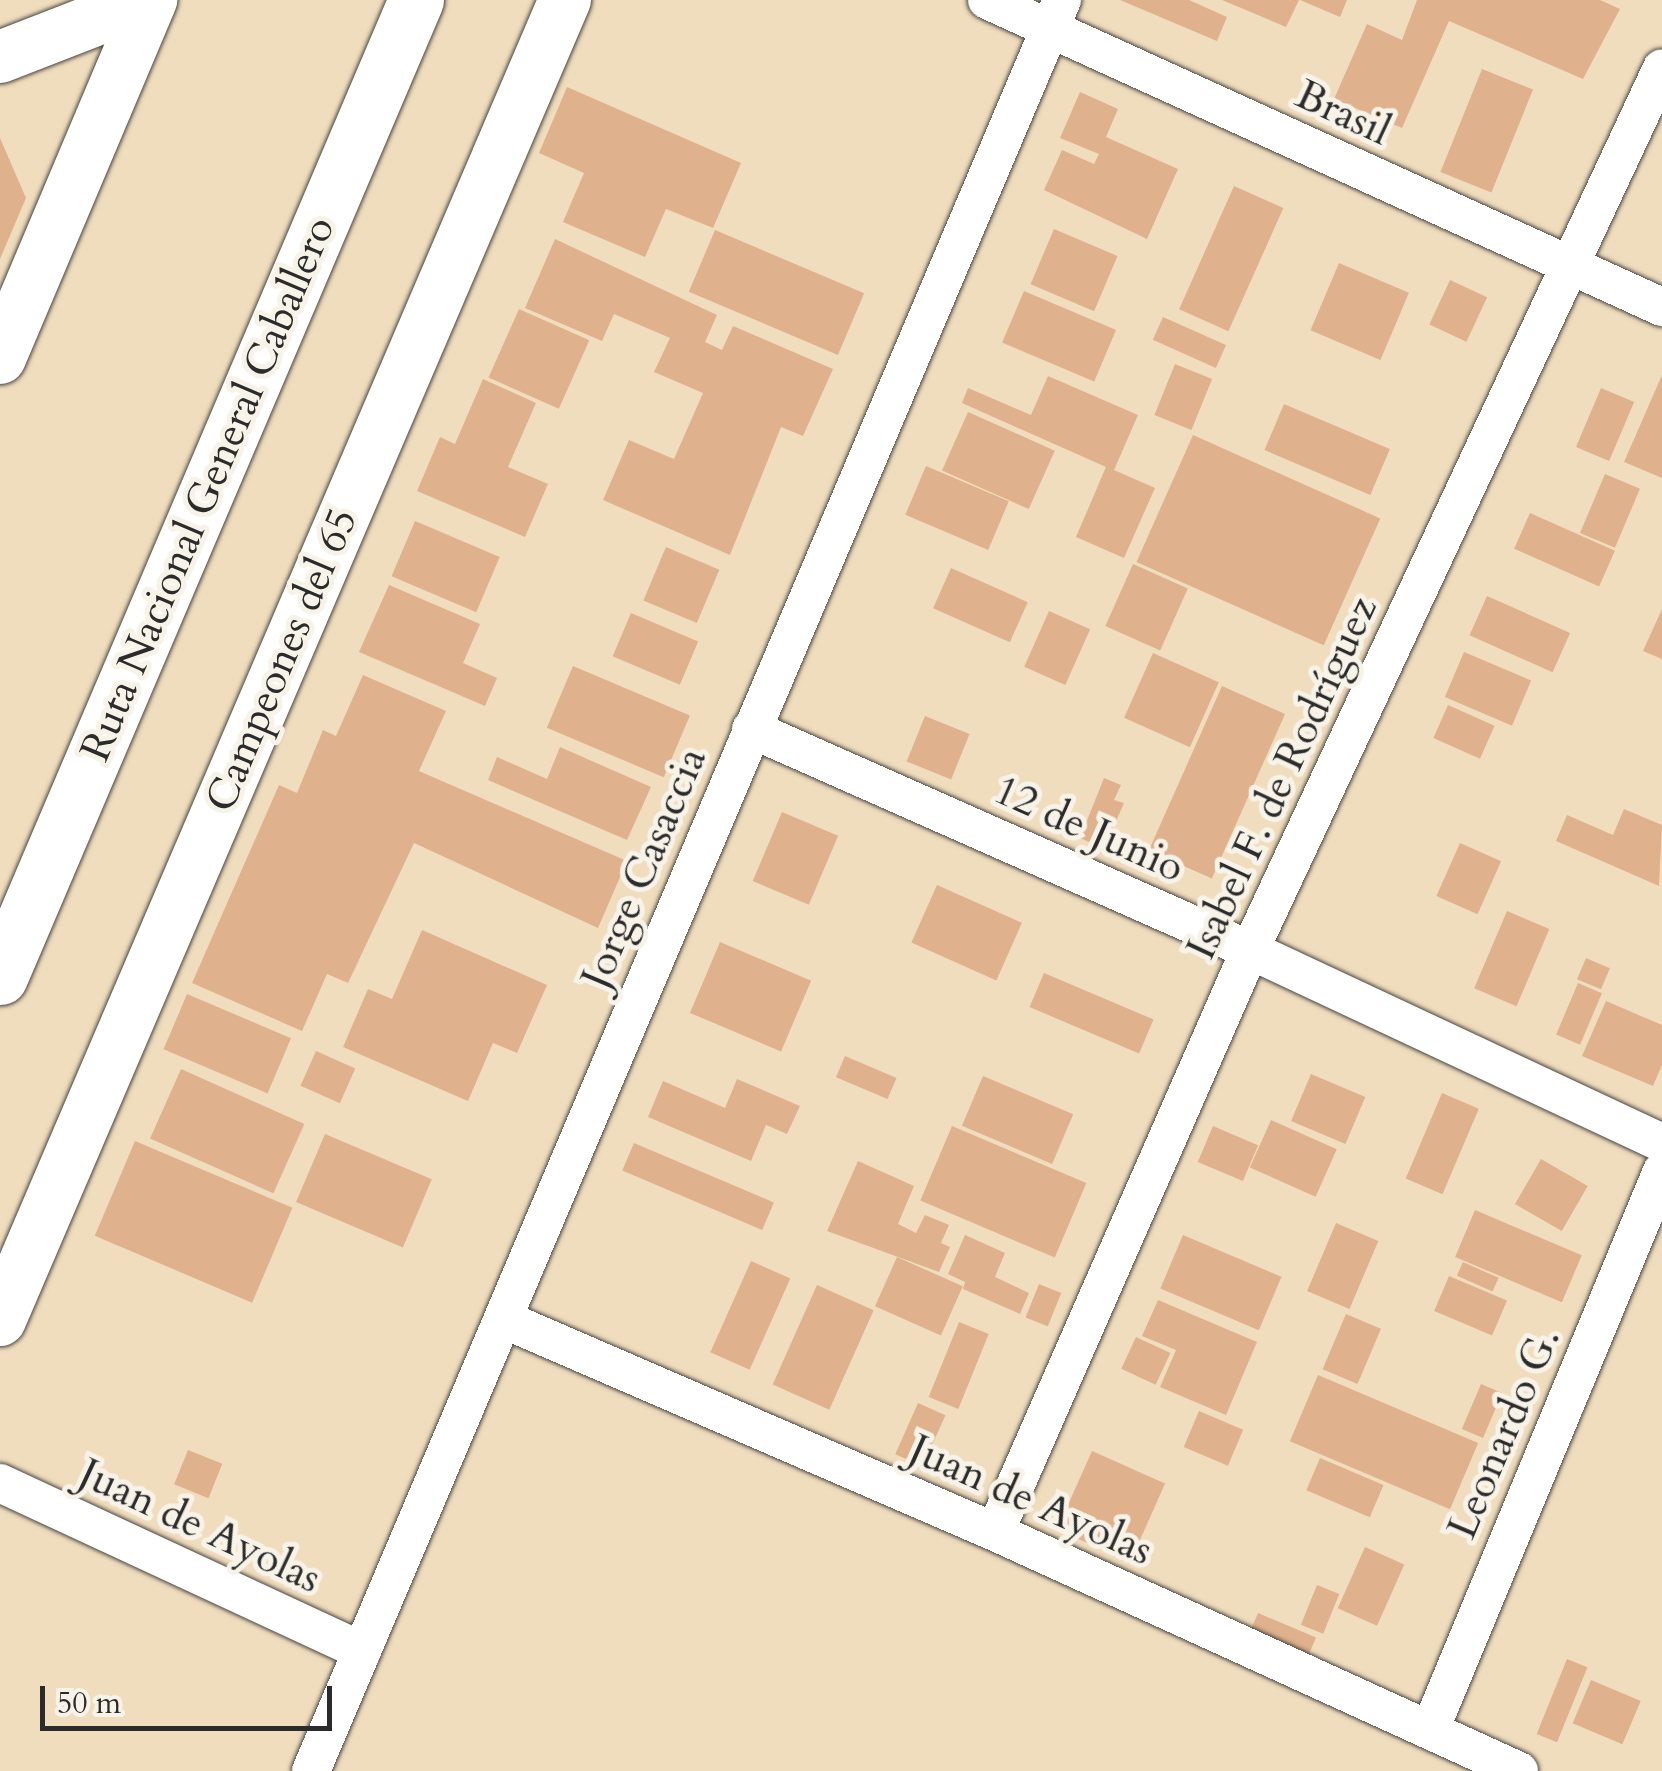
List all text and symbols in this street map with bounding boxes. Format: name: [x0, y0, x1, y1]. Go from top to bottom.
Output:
street label: Brasil: [1288, 69, 1398, 157]
street label: Ruta Nacional General Caballero: [70, 209, 346, 769]
street label: Campeones del 65: [195, 501, 369, 819]
street label: Isabel F. de Rodríguez: [1176, 589, 1388, 967]
street label: Jorge Casaccia: [571, 740, 717, 996]
street label: 12 de Junio: [986, 765, 1192, 893]
street label: Leonardo G.: [1437, 1320, 1571, 1546]
street label: Juan de Ayolas: [902, 1424, 1160, 1576]
street label: Juan de Ayolas: [71, 1448, 329, 1604]
scale bar: [45, 1666, 338, 1728]
text: 50 m: [57, 1683, 121, 1724]

